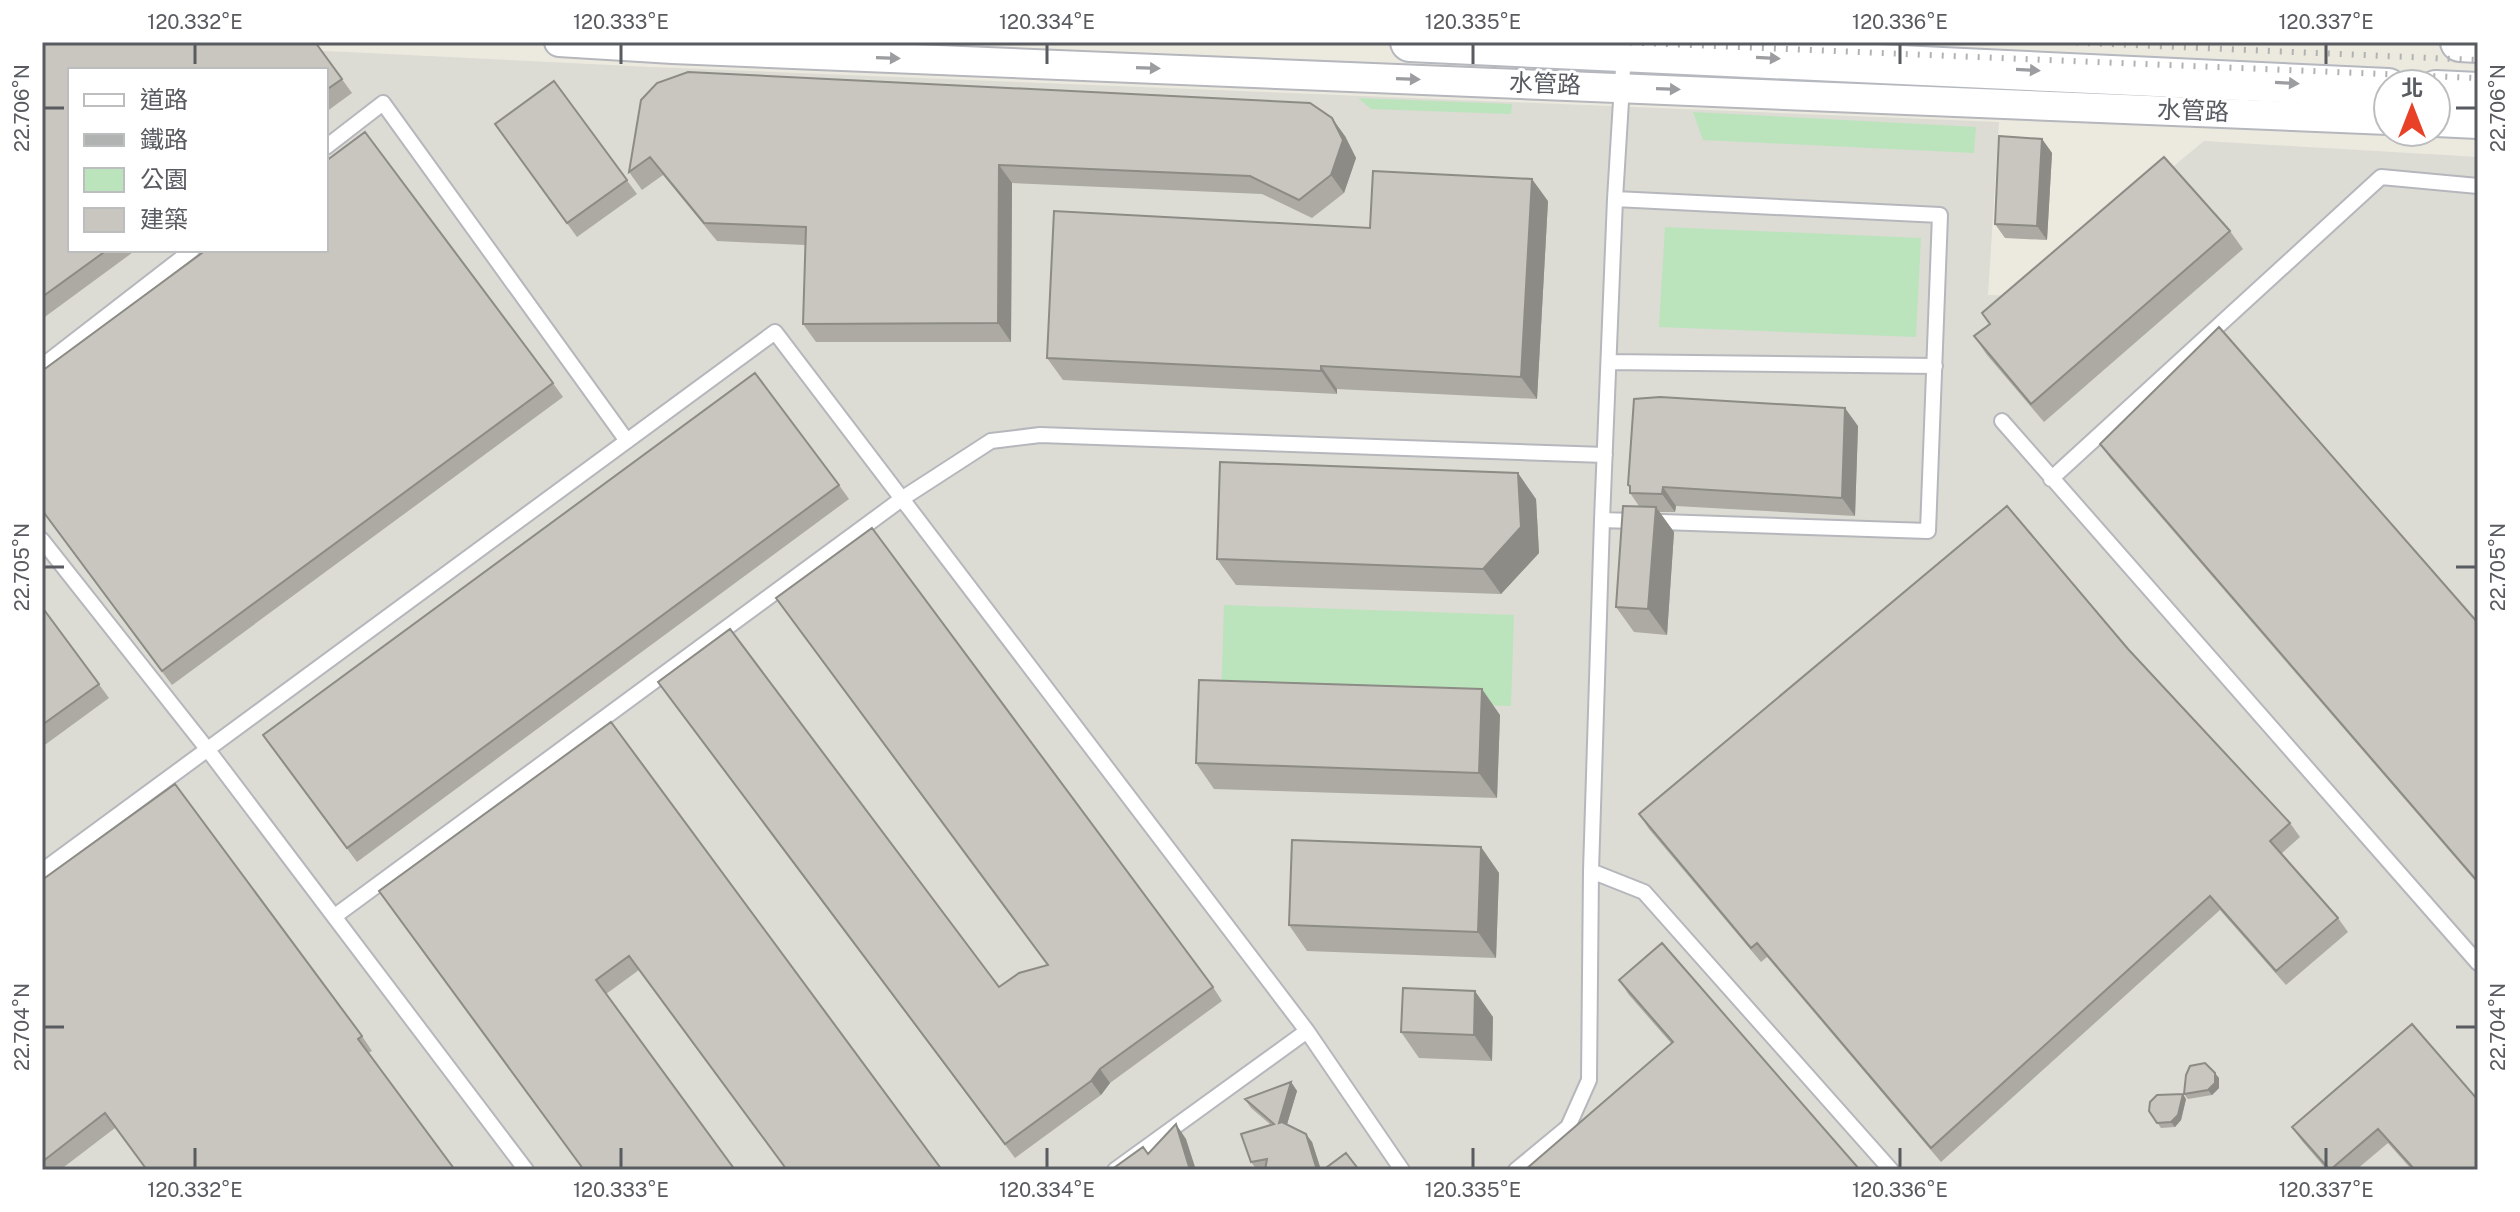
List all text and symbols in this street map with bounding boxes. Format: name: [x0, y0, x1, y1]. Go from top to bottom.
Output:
text: 120.332°E: [147, 10, 243, 34]
text: 120.333°E: [573, 10, 669, 34]
text: 120.334°E: [999, 10, 1095, 34]
text: 120.335°E: [1425, 10, 1521, 34]
text: 120.336°E: [1852, 10, 1948, 34]
text: 120.337°E: [2278, 10, 2374, 34]
one-way arrow: [876, 51, 901, 64]
one-way arrow: [1756, 52, 1781, 65]
one-way arrow: [1136, 62, 1161, 75]
text: 22.706°N: [10, 64, 34, 152]
one-way arrow: [2016, 64, 2041, 77]
text: 22.706°N: [2486, 64, 2510, 152]
legend: [68, 68, 328, 252]
street label: 水管路: [1509, 68, 1582, 98]
north arrow: [2372, 68, 2452, 148]
one-way arrow: [1396, 72, 1421, 85]
text: 北: [2401, 75, 2423, 101]
one-way arrow: [2275, 77, 2300, 90]
one-way arrow: [1656, 83, 1681, 96]
text: 道路: [140, 85, 188, 113]
street label: 水管路: [2157, 95, 2230, 125]
text: 鐵路: [140, 125, 188, 153]
text: 公園: [140, 165, 188, 193]
text: 建築: [140, 205, 188, 233]
text: 22.705°N: [10, 523, 34, 611]
text: 22.705°N: [2486, 523, 2510, 611]
text: 22.704°N: [10, 983, 34, 1071]
text: 22.704°N: [2486, 983, 2510, 1071]
text: 120.332°E: [147, 1178, 243, 1202]
text: 120.333°E: [573, 1178, 669, 1202]
text: 120.334°E: [999, 1178, 1095, 1202]
text: 120.335°E: [1425, 1178, 1521, 1202]
text: 120.336°E: [1852, 1178, 1948, 1202]
text: 120.337°E: [2278, 1178, 2374, 1202]

